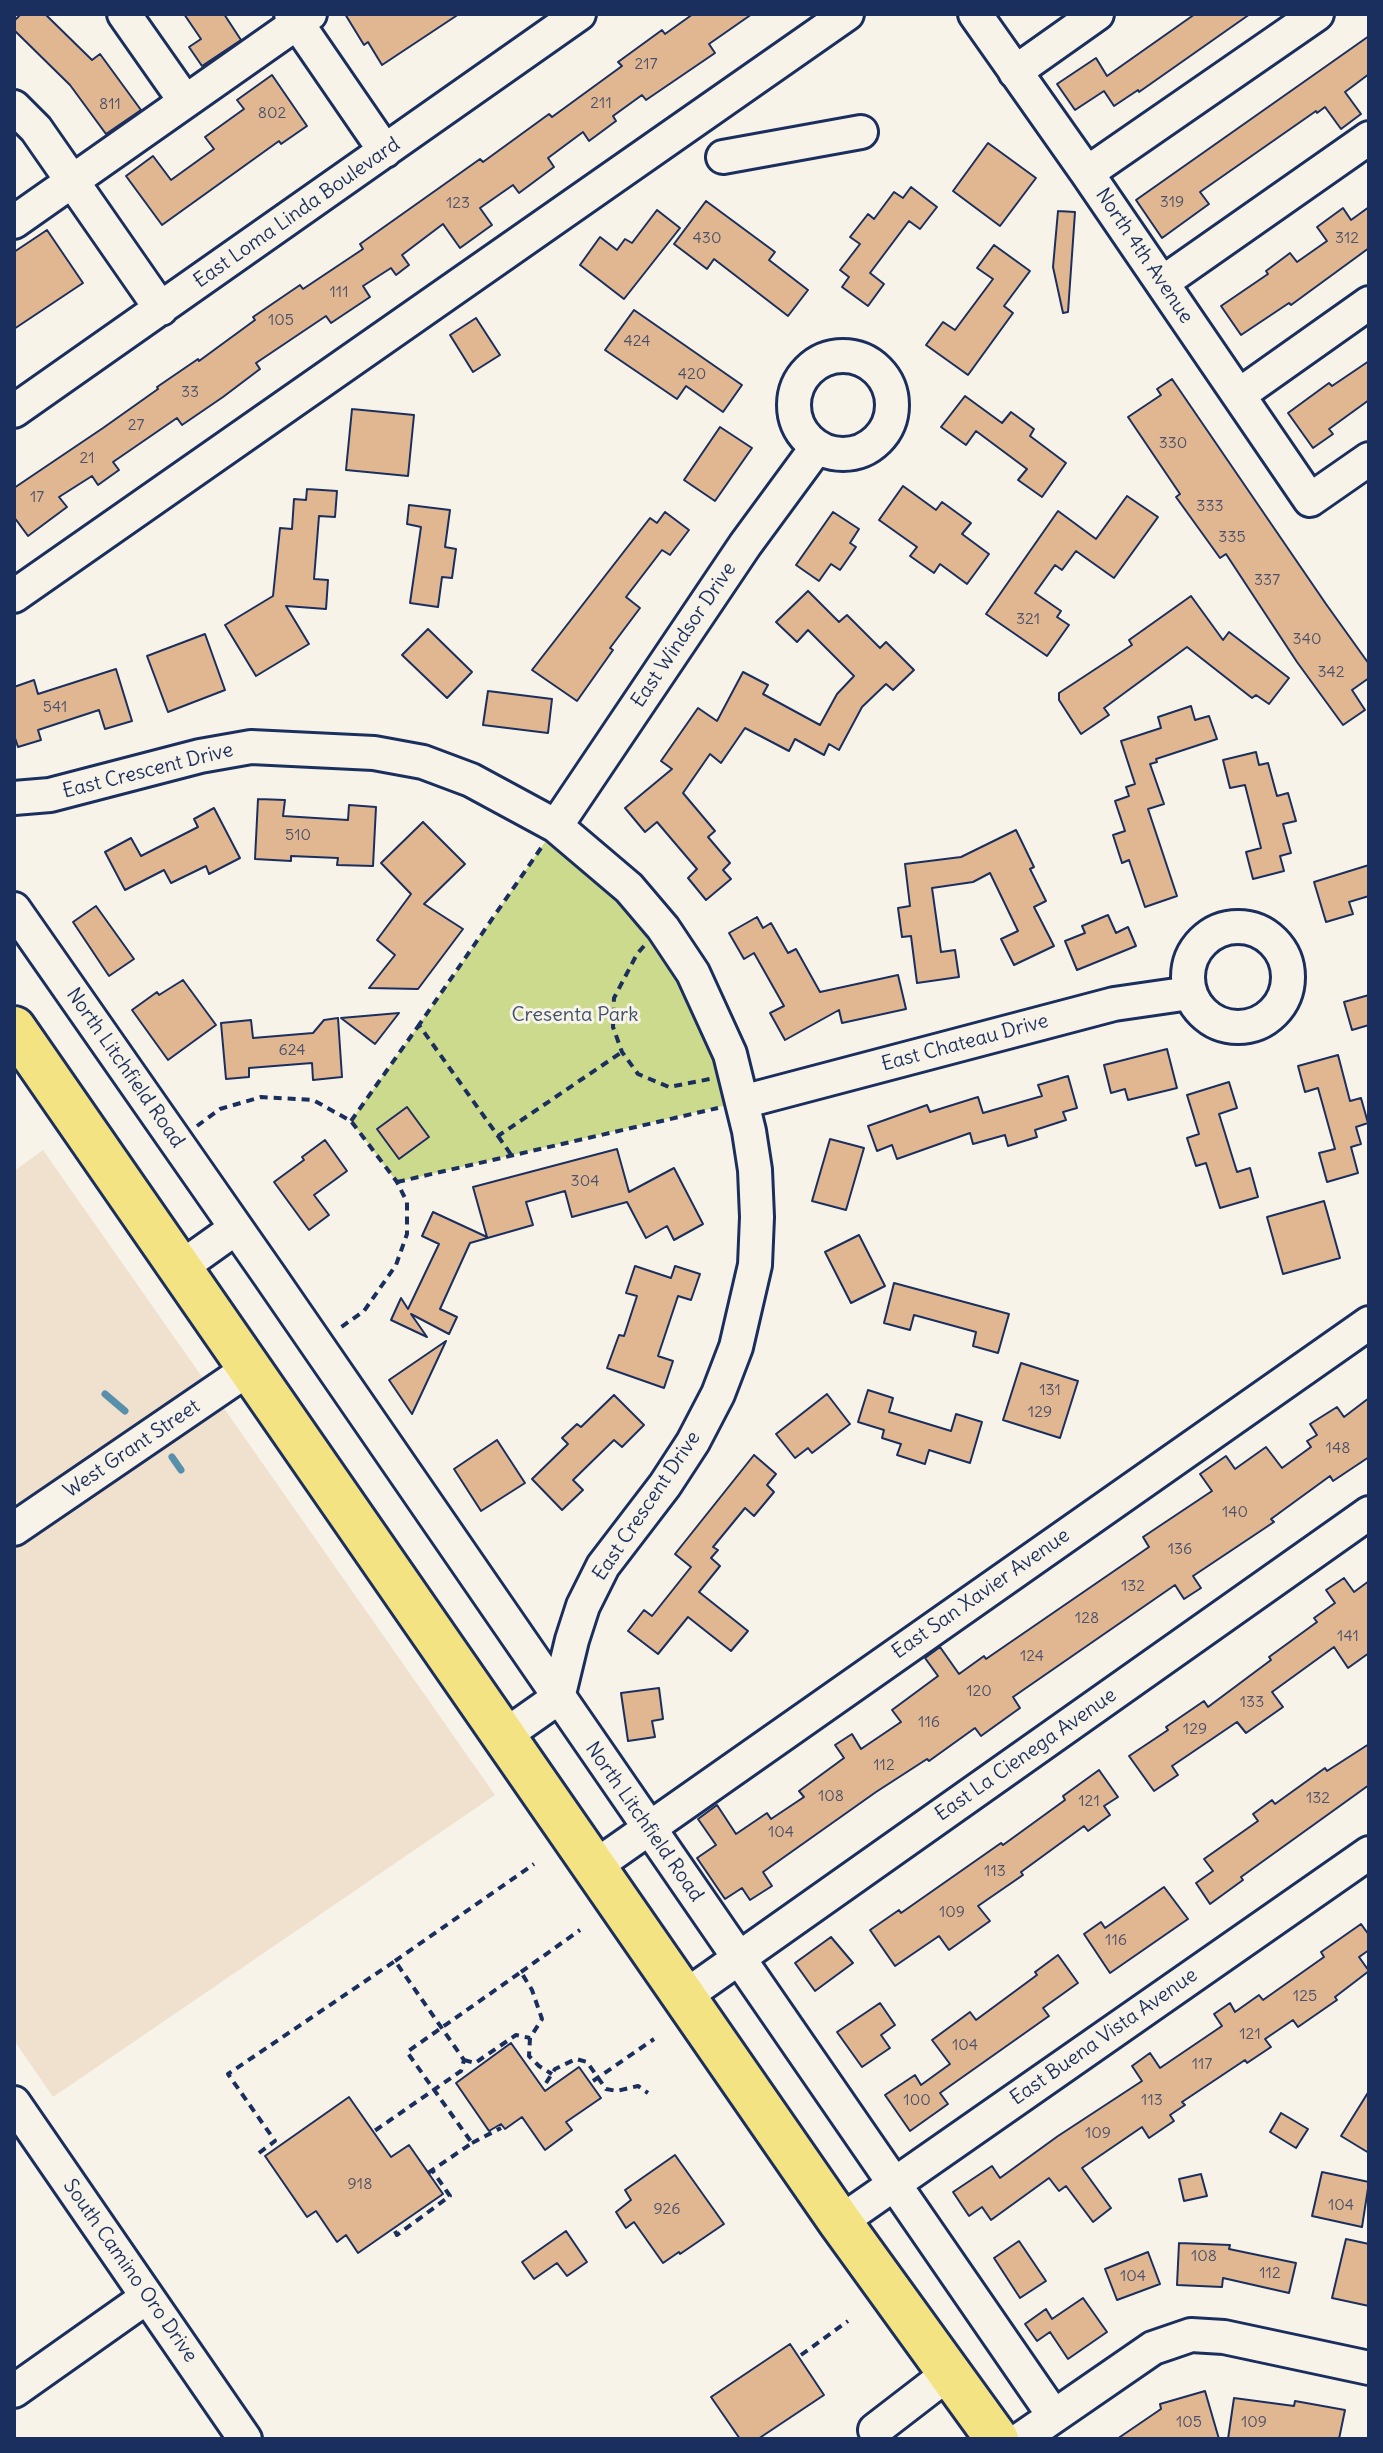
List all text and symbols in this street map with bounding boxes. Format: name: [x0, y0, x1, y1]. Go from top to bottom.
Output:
house number: 217: [635, 54, 657, 74]
house number: 211: [590, 93, 612, 113]
house number: 811: [99, 94, 121, 114]
house number: 802: [258, 103, 286, 123]
street label: East Loma Linda Boulevard: [189, 133, 405, 293]
street label: North 4th Avenue: [1090, 184, 1198, 328]
house number: 319: [1160, 192, 1184, 212]
house number: 123: [446, 193, 470, 213]
house number: 430: [693, 228, 721, 248]
house number: 312: [1335, 228, 1359, 248]
house number: 111: [329, 282, 349, 302]
house number: 105: [268, 310, 294, 330]
house number: 424: [623, 331, 651, 351]
house number: 420: [678, 364, 706, 384]
house number: 33: [181, 382, 199, 402]
house number: 27: [128, 415, 144, 435]
house number: 330: [1159, 433, 1187, 453]
house number: 21: [79, 448, 95, 468]
house number: 17: [30, 487, 44, 507]
house number: 333: [1196, 496, 1224, 516]
house number: 335: [1218, 527, 1246, 547]
street label: East Windsor Drive: [627, 558, 741, 712]
house number: 337: [1254, 570, 1280, 590]
house number: 321: [1016, 609, 1040, 629]
house number: 340: [1293, 629, 1321, 649]
house number: 342: [1317, 662, 1345, 682]
house number: 541: [43, 697, 67, 717]
street label: East Crescent Drive: [60, 738, 236, 804]
house number: 510: [285, 825, 311, 845]
street label: North Litchfield Road: [61, 984, 189, 1152]
park label: Cresenta Park: [512, 1003, 638, 1027]
street label: East Chateau Drive: [879, 1009, 1051, 1077]
house number: 624: [279, 1040, 305, 1060]
house number: 304: [571, 1171, 599, 1191]
house number: 131: [1039, 1380, 1061, 1400]
street label: West Grant Street: [59, 1395, 205, 1503]
house number: 129: [1028, 1402, 1052, 1422]
street label: East Crescent Drive: [588, 1427, 706, 1585]
house number: 148: [1326, 1438, 1350, 1458]
house number: 140: [1222, 1502, 1248, 1522]
street label: East San Xavier Avenue: [888, 1524, 1074, 1664]
house number: 136: [1168, 1539, 1192, 1559]
house number: 132: [1121, 1576, 1145, 1596]
house number: 128: [1075, 1608, 1099, 1628]
house number: 141: [1337, 1626, 1359, 1646]
house number: 124: [1020, 1646, 1044, 1666]
house number: 120: [966, 1681, 992, 1701]
street label: East La Cienega Avenue: [931, 1683, 1121, 1827]
house number: 133: [1240, 1692, 1264, 1712]
house number: 116: [918, 1712, 940, 1732]
house number: 129: [1183, 1719, 1207, 1739]
street label: North Litchfield Road: [580, 1738, 708, 1906]
house number: 112: [873, 1755, 895, 1775]
house number: 108: [818, 1786, 844, 1806]
house number: 132: [1306, 1788, 1330, 1808]
house number: 121: [1078, 1791, 1100, 1811]
house number: 104: [768, 1822, 794, 1842]
house number: 113: [984, 1861, 1006, 1881]
house number: 109: [939, 1902, 965, 1922]
house number: 116: [1105, 1930, 1127, 1950]
street label: East Buena Vista Avenue: [1006, 1963, 1202, 2111]
house number: 125: [1293, 1986, 1317, 2006]
house number: 121: [1239, 2024, 1261, 2044]
house number: 104: [952, 2035, 978, 2055]
house number: 117: [1192, 2054, 1212, 2074]
house number: 100: [903, 2090, 931, 2110]
house number: 113: [1141, 2090, 1163, 2110]
house number: 109: [1085, 2123, 1111, 2143]
house number: 918: [348, 2174, 372, 2194]
street label: South Camino Oro Drive: [58, 2175, 202, 2367]
house number: 104: [1328, 2195, 1354, 2215]
house number: 926: [653, 2199, 681, 2219]
house number: 108: [1191, 2246, 1217, 2266]
house number: 112: [1259, 2263, 1281, 2283]
house number: 104: [1120, 2266, 1146, 2286]
house number: 105: [1176, 2412, 1202, 2432]
house number: 109: [1241, 2412, 1267, 2432]

